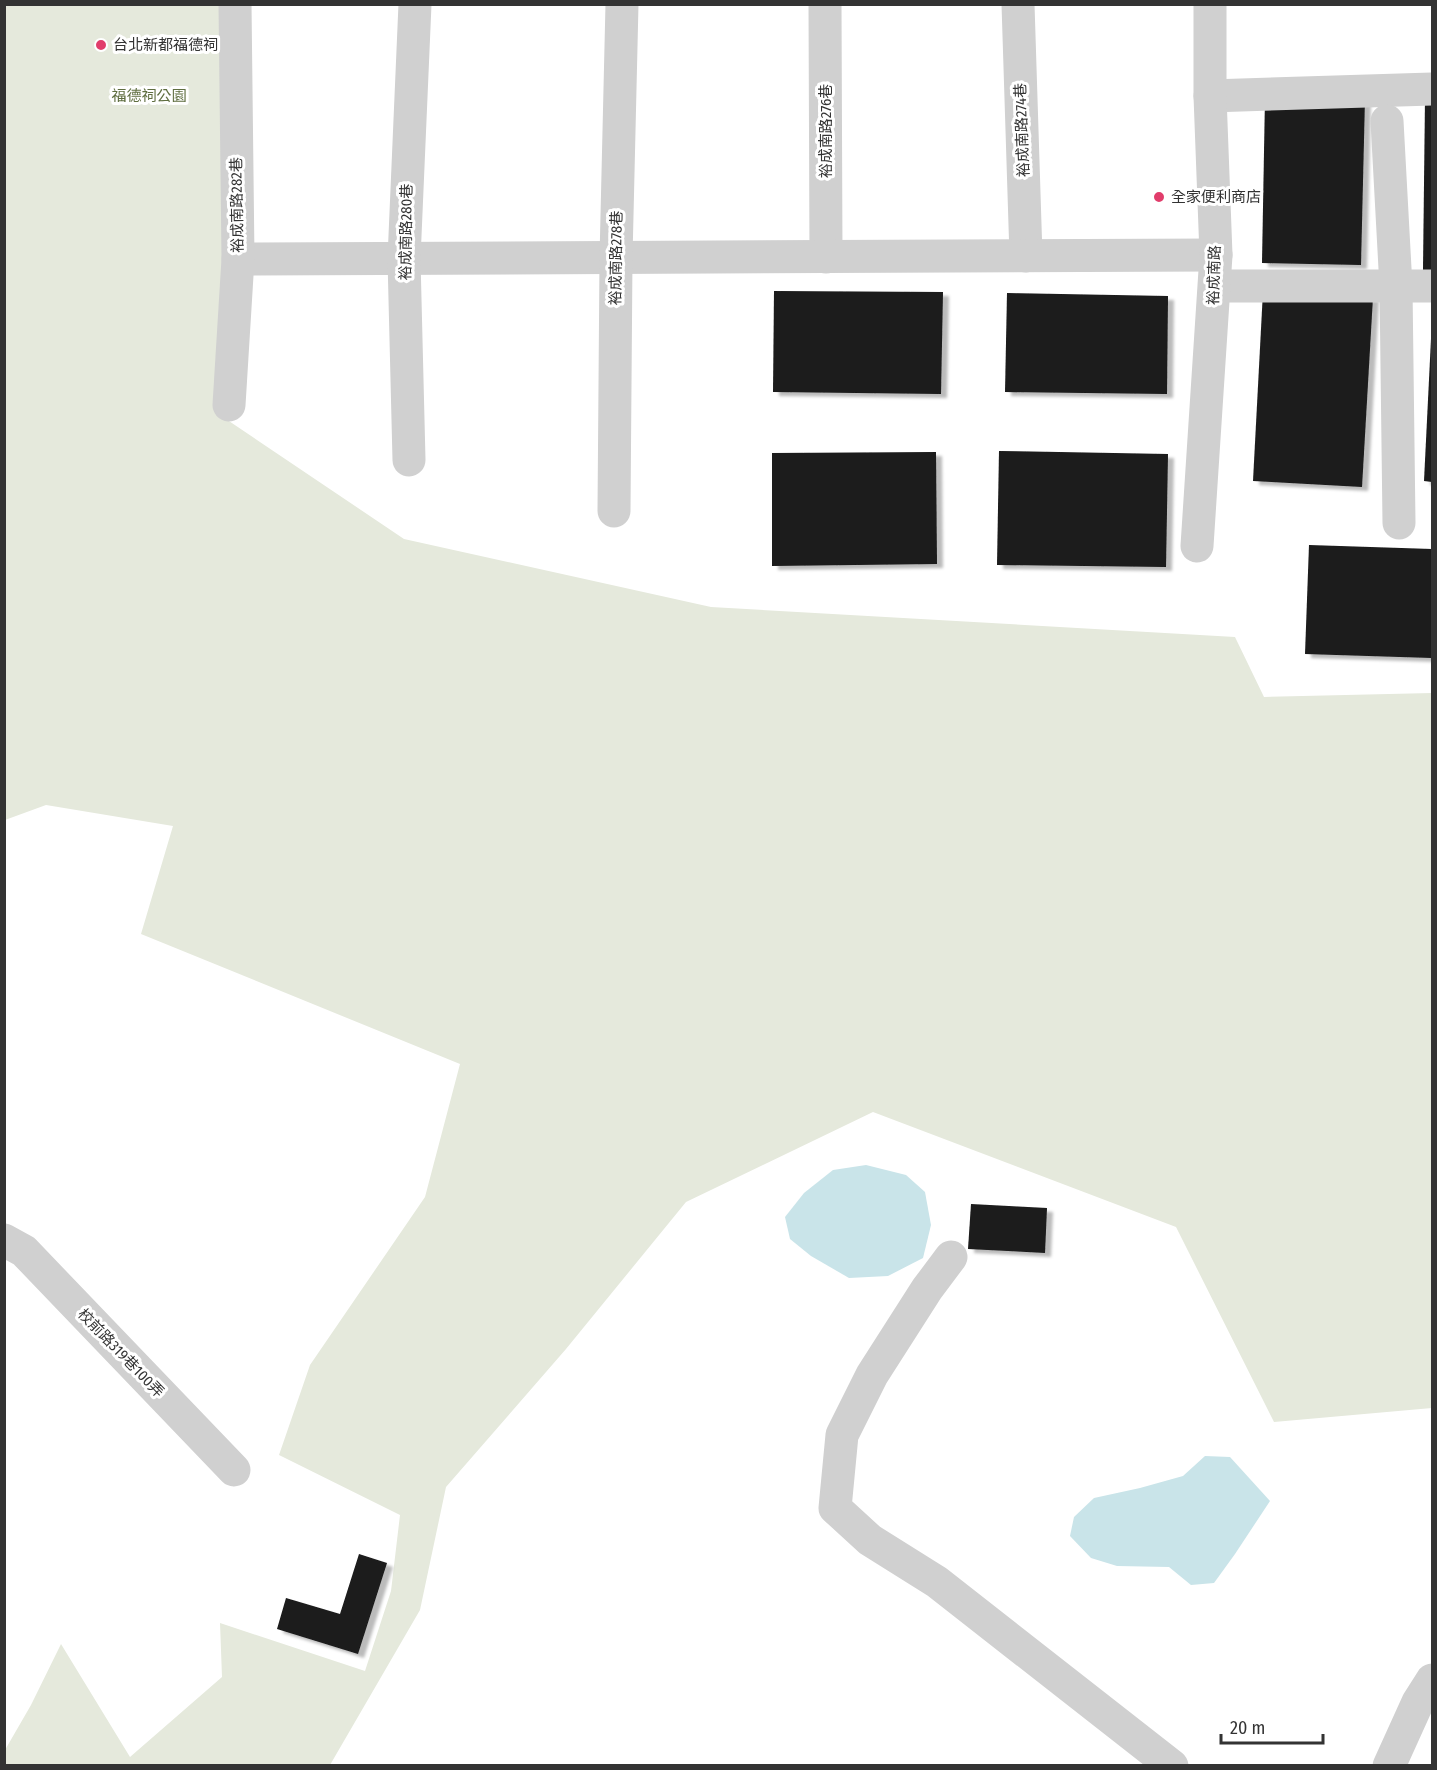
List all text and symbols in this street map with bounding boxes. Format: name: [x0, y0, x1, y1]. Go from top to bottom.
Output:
place label: 台北新都福德祠: [113, 36, 218, 54]
marker: 台北新都福德祠: [94, 38, 108, 52]
street label: 裕成南路274巷: [1011, 83, 1033, 177]
street label: 裕成南路276巷: [817, 84, 835, 178]
park label: 福德祠公園: [111, 87, 187, 105]
street label: 裕成南路282巷: [227, 157, 247, 253]
street label: 裕成南路280巷: [396, 183, 416, 281]
place label: 全家便利商店: [1171, 188, 1261, 206]
marker: 全家便利商店: [1152, 190, 1166, 204]
street label: 裕成南路278巷: [606, 210, 626, 306]
street label: 裕成南路: [1204, 245, 1224, 305]
street label: 校前路319巷100弄: [74, 1305, 168, 1401]
scale bar: [1221, 1707, 1323, 1745]
text: 20 m: [1230, 1717, 1265, 1739]

